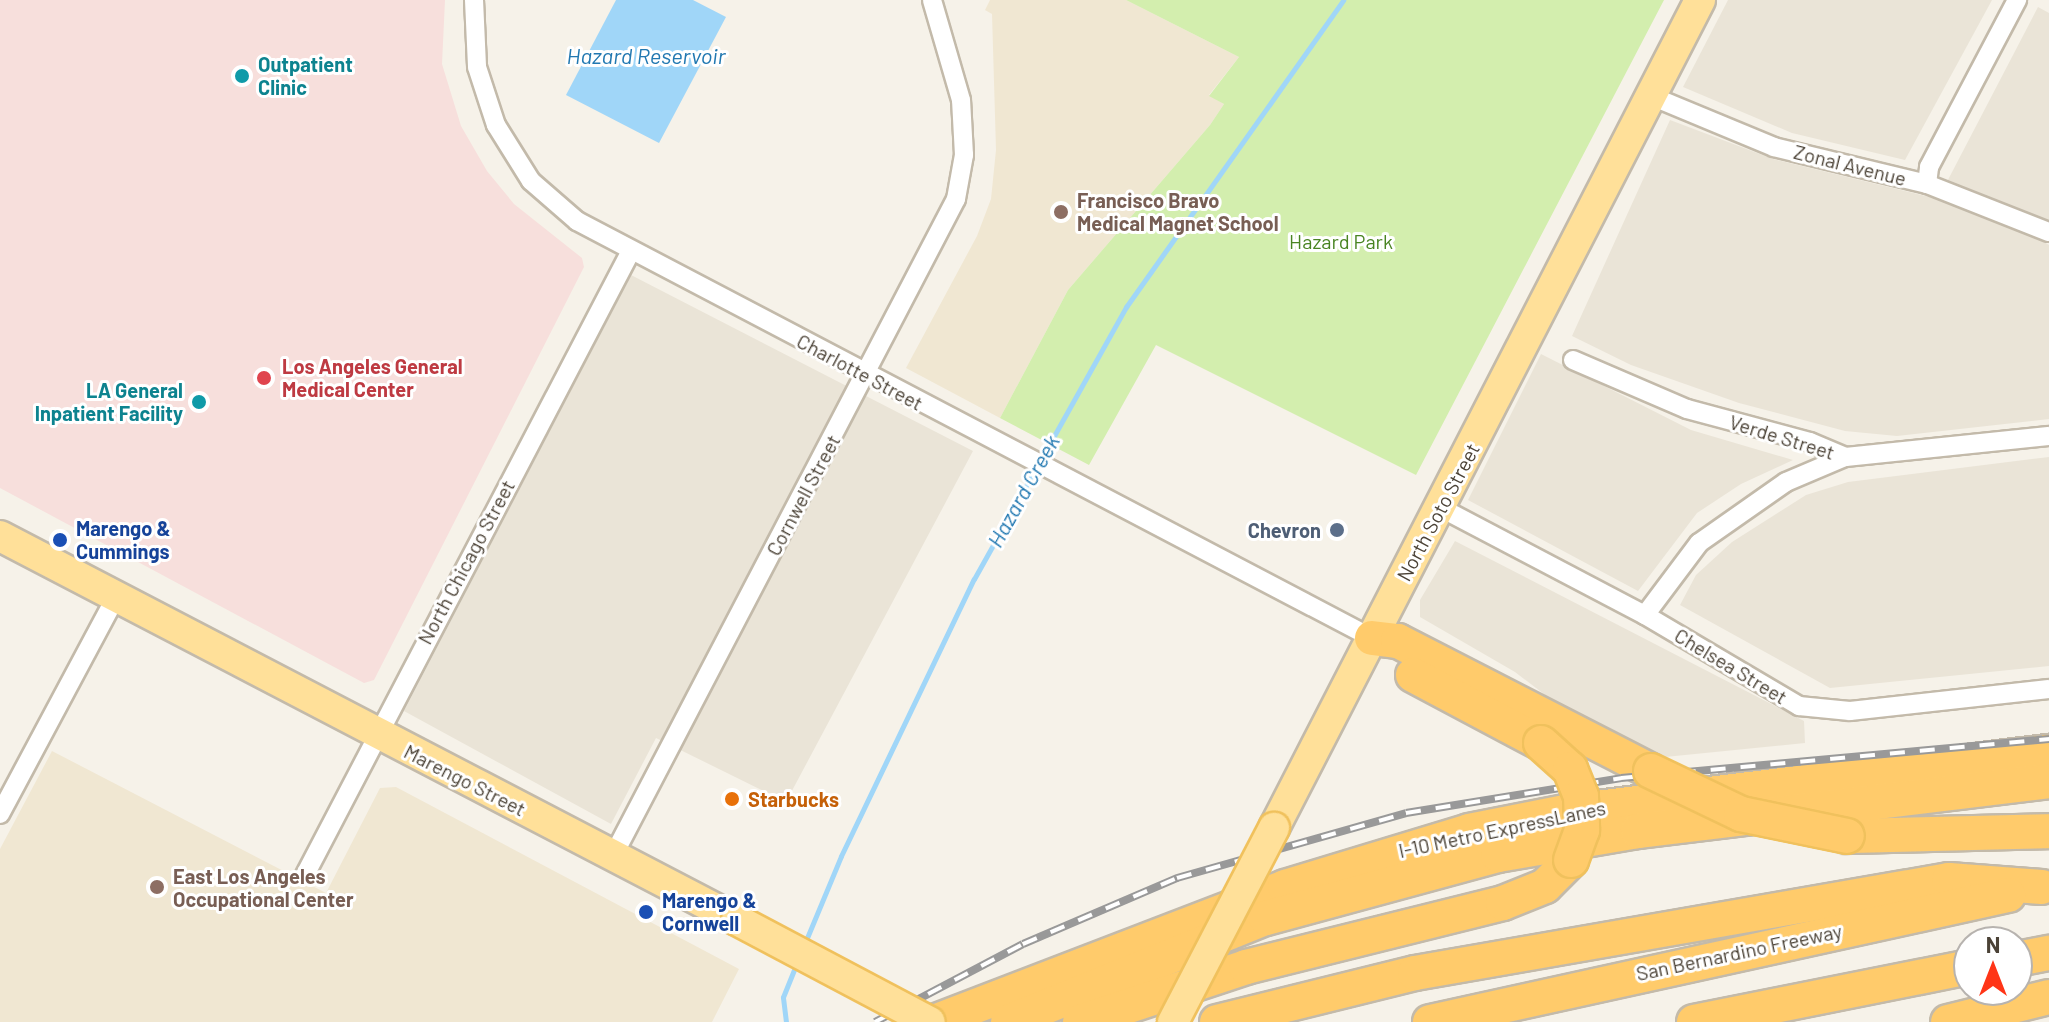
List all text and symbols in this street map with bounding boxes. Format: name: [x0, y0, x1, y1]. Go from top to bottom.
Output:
water label: Hazard Reservoir: [566, 43, 726, 69]
place label: Outpatient Clinic: [258, 52, 353, 99]
marker: Outpatient Clinic: [233, 67, 251, 85]
street label: Zonal Avenue: [1791, 139, 1909, 191]
place label: Francisco Bravo Medical Magnet School: [1077, 188, 1279, 235]
marker: Francisco Bravo Medical Magnet School: [1052, 203, 1070, 221]
park label: Hazard Park: [1289, 229, 1393, 253]
street label: Charlotte Street: [793, 329, 927, 415]
place label: Los Angeles General Medical Center: [282, 354, 463, 401]
marker: Los Angeles General Medical Center: [253, 367, 275, 389]
place label: LA General Inpatient Facility: [35, 378, 183, 425]
marker: LA General Inpatient Facility: [190, 393, 208, 411]
street label: Verde Street: [1726, 410, 1838, 464]
street label: Cornwell Street: [761, 430, 845, 560]
water label: Hazard Creek: [981, 430, 1065, 552]
street label: North Soto Street: [1391, 439, 1485, 585]
street label: North Chicago Street: [412, 476, 520, 648]
place label: Marengo & Cummings: [76, 516, 170, 563]
place label: Chevron: [1248, 518, 1321, 542]
marker: Chevron: [1328, 521, 1346, 539]
marker: Marengo & Cummings: [51, 531, 69, 549]
street label: Chelsea Street: [1670, 623, 1792, 709]
street label: Marengo Street: [400, 739, 530, 821]
place label: Starbucks: [748, 787, 839, 811]
marker: Starbucks: [723, 790, 741, 808]
street label: I-10 Metro ExpressLanes: [1396, 795, 1608, 863]
place label: East Los Angeles Occupational Center: [173, 864, 354, 911]
marker: East Los Angeles Occupational Center: [148, 878, 166, 896]
place label: Marengo & Cornwell: [662, 888, 756, 935]
marker: Marengo & Cornwell: [637, 903, 655, 921]
street label: San Bernardino Freeway: [1634, 918, 1844, 986]
north arrow: [1953, 926, 2033, 1006]
text: N: [1986, 931, 2000, 957]

